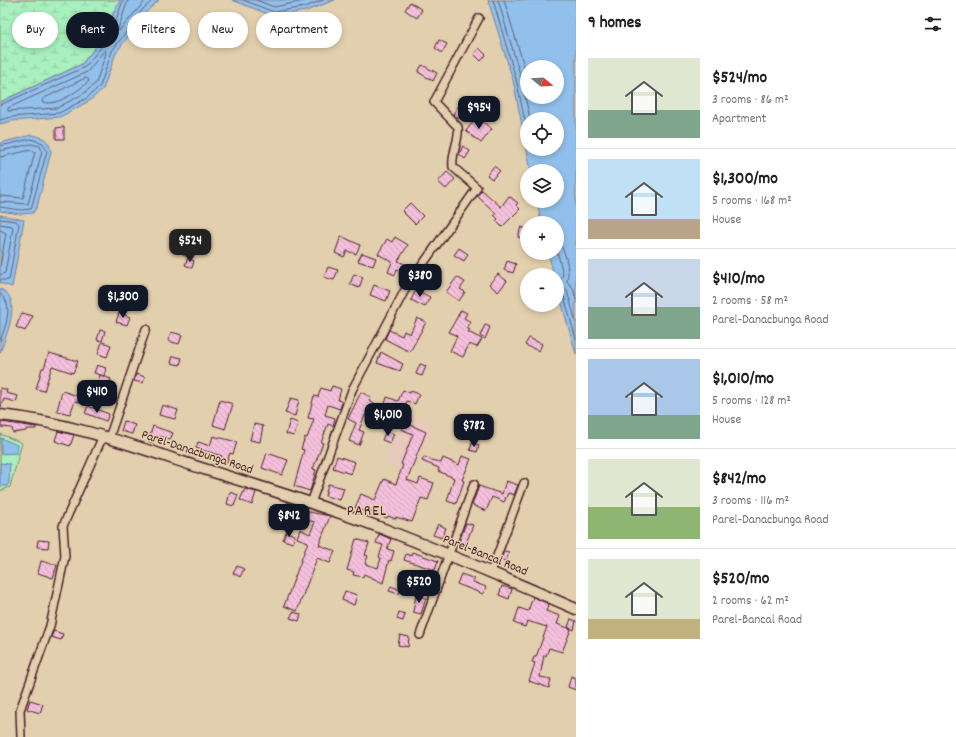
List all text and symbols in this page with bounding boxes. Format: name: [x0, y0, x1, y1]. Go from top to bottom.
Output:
chip: Buy: [12, 12, 58, 48]
chip: Rent: [66, 12, 119, 48]
chip: Filters: [127, 12, 190, 48]
chip: New: [198, 12, 248, 48]
chip: Apartment: [256, 12, 342, 48]
text: 9 homes: [588, 12, 641, 36]
icon: filters: [922, 13, 944, 35]
north arrow: [520, 60, 564, 104]
map controls: [520, 60, 564, 312]
text: $524/mo: [712, 67, 767, 91]
icon: home: [620, 74, 668, 122]
text: 3 rooms · 86 m²: [712, 91, 789, 110]
pin: $954: [455, 96, 503, 130]
text: $954: [467, 99, 491, 118]
text: Apartment: [712, 110, 766, 129]
button: locate: [520, 112, 564, 156]
button: layers: [520, 164, 564, 208]
text: $1,300/mo: [712, 168, 778, 192]
icon: home: [620, 175, 668, 223]
text: 5 rooms · 168 m²: [712, 192, 792, 211]
text: House: [712, 211, 741, 230]
button: +: [520, 216, 564, 260]
pin: $524: [166, 229, 214, 263]
text: $524: [178, 232, 202, 251]
pin: $380: [396, 264, 444, 298]
text: $380: [408, 267, 432, 286]
button: −: [520, 268, 564, 312]
text: $410/mo: [712, 268, 765, 292]
icon: home: [620, 275, 668, 323]
pin: $1,300: [90, 285, 156, 319]
text: $1,300: [107, 288, 139, 307]
text: 2 rooms · 58 m²: [712, 292, 788, 311]
text: Parel-Danacbunga Road: [712, 311, 829, 330]
text: $1,010/mo: [712, 368, 774, 392]
icon: home: [620, 375, 668, 423]
pin: $410: [73, 380, 121, 414]
text: $410: [86, 383, 108, 402]
text: 5 rooms · 128 m²: [712, 392, 791, 411]
pin: $1,010: [355, 403, 421, 437]
text: $1,010: [374, 406, 402, 425]
text: House: [712, 411, 741, 430]
pin: $782: [450, 414, 498, 448]
text: $782: [463, 417, 485, 436]
street label: Parel-Danacbunga Road: [139, 426, 255, 480]
text: $842/mo: [712, 468, 766, 492]
icon: home: [620, 475, 668, 523]
text: 3 rooms · 116 m²: [712, 492, 789, 511]
district label: PAREL: [347, 501, 387, 523]
pin: $842: [265, 504, 313, 538]
text: $842: [278, 507, 300, 526]
text: Parel-Danacbunga Road: [712, 511, 829, 530]
street label: Parel-Bancal Road: [440, 530, 530, 582]
text: $520/mo: [712, 568, 769, 592]
pin: $520: [395, 570, 443, 604]
text: $520: [406, 573, 432, 592]
icon: home: [620, 575, 668, 623]
text: 2 rooms · 62 m²: [712, 592, 789, 611]
text: Parel-Bancal Road: [712, 611, 802, 630]

